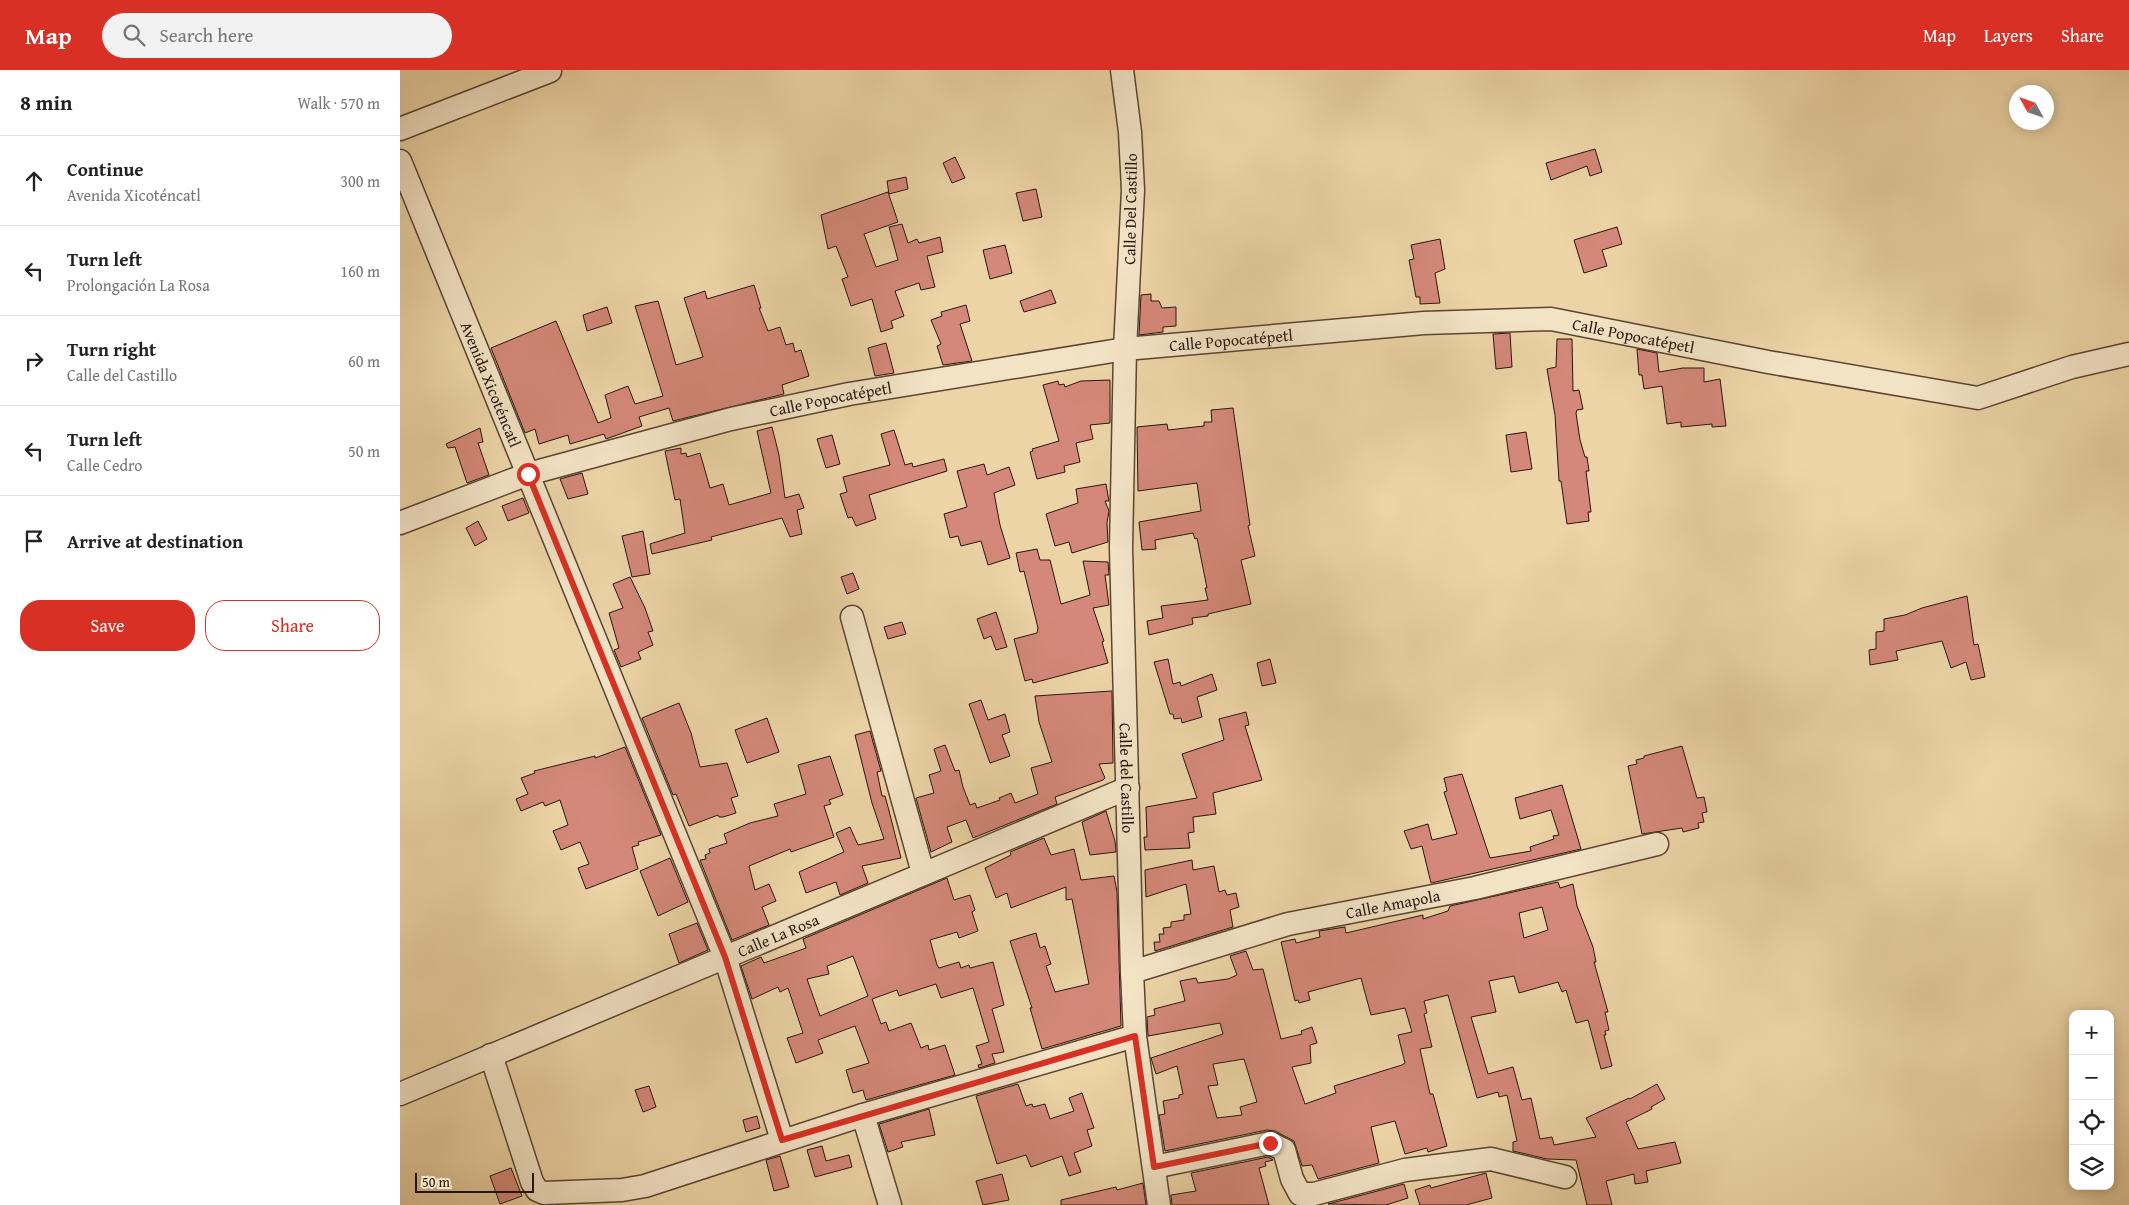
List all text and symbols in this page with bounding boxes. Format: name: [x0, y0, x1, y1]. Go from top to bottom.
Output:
search box: [102, 13, 452, 58]
text: Map: [25, 18, 72, 53]
icon: search: [120, 21, 148, 49]
text: Search here: [160, 21, 253, 49]
text: Map: [1923, 22, 1956, 49]
text: Layers: [1984, 22, 2033, 49]
text: Share: [2061, 22, 2104, 49]
north arrow: [2009, 85, 2054, 130]
text: 8 min: [20, 87, 72, 118]
text: Walk · 570 m: [297, 91, 380, 115]
street label: Calle Del Castillo: [1117, 153, 1143, 265]
text: Continue: [67, 155, 144, 183]
icon: ahead: [20, 167, 48, 195]
text: 300 m: [340, 169, 380, 193]
text: Avenida Xicoténcatl: [67, 183, 201, 207]
text: Turn left: [67, 245, 142, 273]
icon: left: [20, 257, 48, 285]
text: 160 m: [340, 259, 380, 283]
text: Prolongación La Rosa: [67, 273, 210, 297]
street label: Calle Popocatépetl: [1570, 312, 1697, 359]
street label: Avenida Xicoténcatl: [455, 318, 528, 451]
street label: Calle Popocatépetl: [1168, 322, 1294, 357]
text: Turn right: [67, 335, 156, 363]
icon: right: [20, 347, 48, 375]
text: 60 m: [348, 349, 380, 373]
text: Calle del Castillo: [67, 363, 177, 387]
street label: Calle Popocatépetl: [767, 375, 894, 423]
text: Turn left: [67, 425, 142, 453]
icon: left: [20, 437, 48, 465]
text: 50 m: [348, 439, 380, 463]
text: Calle Cedro: [67, 453, 143, 477]
route start: [517, 463, 540, 486]
icon: arrive: [20, 527, 48, 555]
text: Arrive at destination: [67, 527, 243, 555]
button: Save: [20, 600, 195, 651]
button: Share: [205, 600, 380, 651]
street label: Calle del Castillo: [1114, 723, 1140, 834]
street label: Calle Amapola: [1344, 883, 1442, 925]
street label: Calle La Rosa: [733, 907, 823, 963]
map controls: [2069, 1010, 2114, 1190]
button: +: [2069, 1010, 2114, 1055]
button: −: [2069, 1055, 2114, 1100]
button: locate: [2069, 1100, 2114, 1145]
route end: [1259, 1132, 1282, 1155]
button: layers: [2069, 1145, 2114, 1190]
scale bar: [415, 1170, 534, 1193]
text: 50 m: [422, 1172, 450, 1192]

